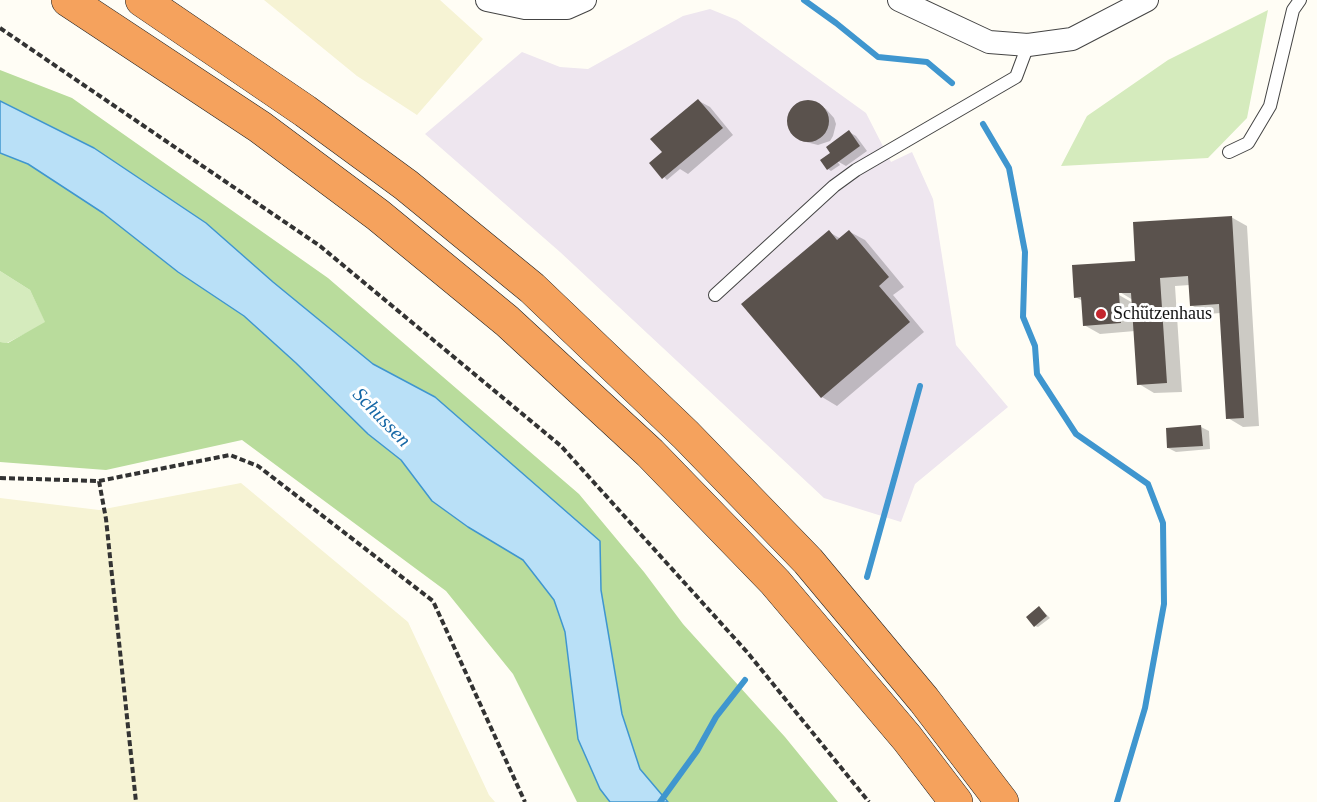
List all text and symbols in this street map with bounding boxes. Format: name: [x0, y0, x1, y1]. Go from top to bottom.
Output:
place label: Schützenhaus: [1113, 303, 1212, 325]
marker: Schützenhaus: [1094, 307, 1108, 321]
water label: Schussen: [347, 383, 415, 453]

